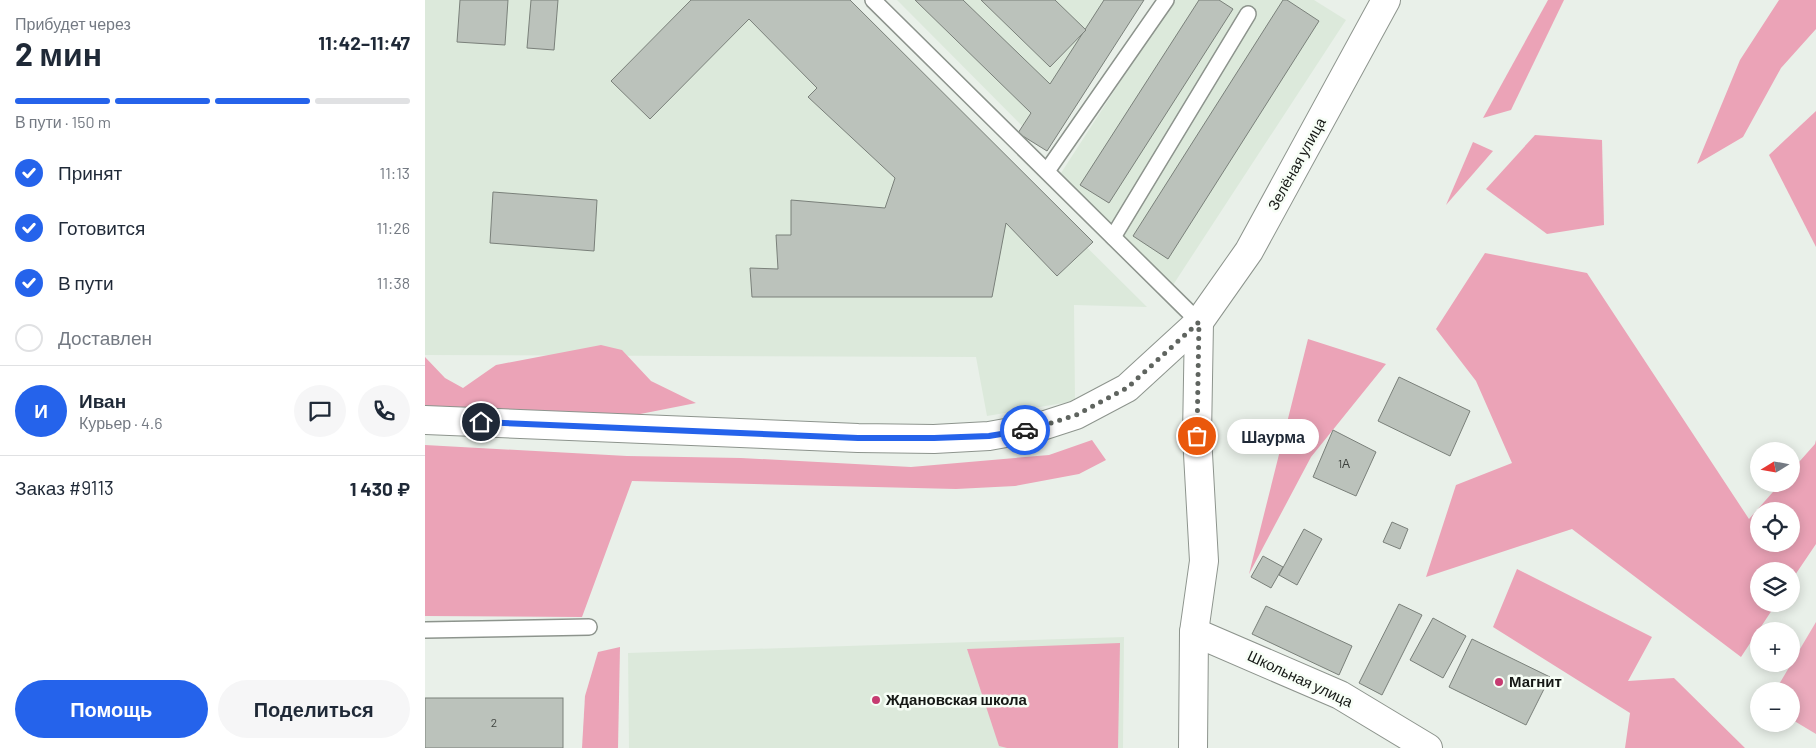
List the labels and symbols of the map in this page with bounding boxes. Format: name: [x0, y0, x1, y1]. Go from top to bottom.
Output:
street label: Зелёная улица: [1263, 114, 1329, 213]
pin: [460, 401, 502, 443]
courier: [1000, 405, 1050, 455]
pin: [1176, 415, 1218, 457]
callout: Шаурма: [1227, 418, 1319, 454]
north arrow: [1750, 442, 1800, 492]
house number: 1А: [1338, 456, 1350, 470]
street label: Школьная улица: [1245, 646, 1356, 711]
place label: Магнит: [1509, 672, 1562, 690]
marker: Магнит: [1493, 676, 1505, 688]
place label: Ждановская школа: [885, 690, 1028, 708]
marker: Ждановская школа: [870, 694, 882, 706]
house number: 2: [491, 715, 497, 729]

